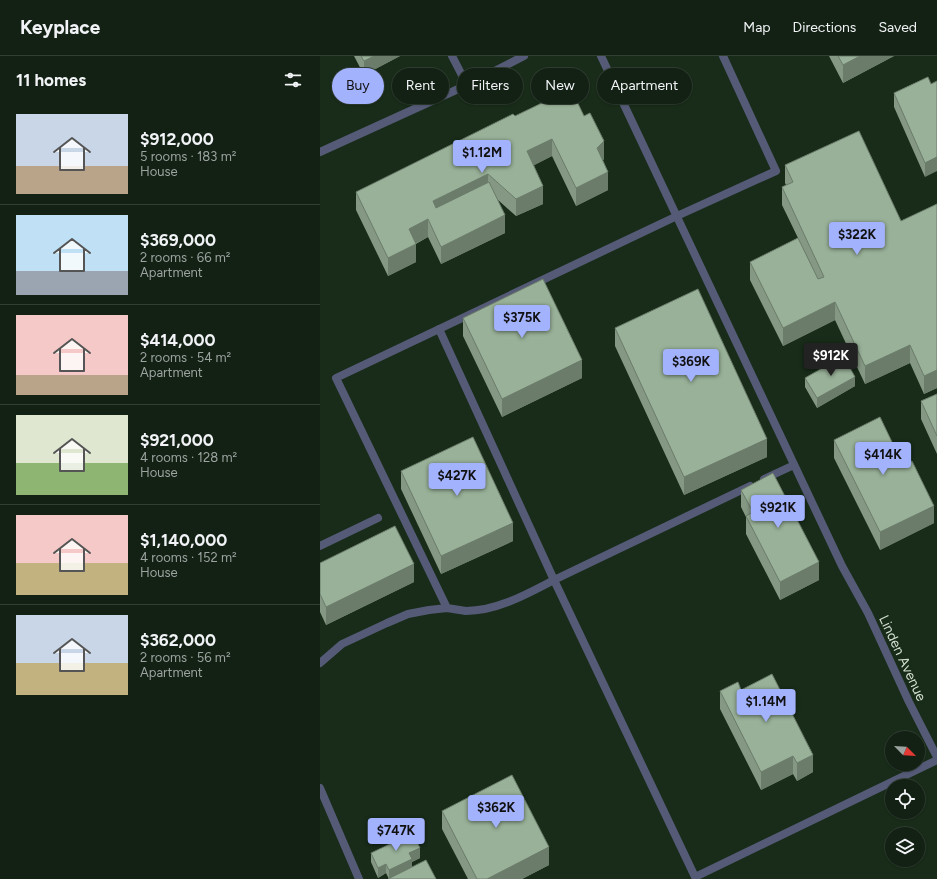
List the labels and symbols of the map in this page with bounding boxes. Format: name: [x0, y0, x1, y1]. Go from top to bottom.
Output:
pin: $1.12M: [449, 140, 515, 174]
pin: $322K: [829, 222, 885, 256]
pin: $375K: [494, 305, 550, 339]
pin: $912K: [803, 343, 859, 377]
pin: $369K: [663, 349, 719, 383]
pin: $414K: [855, 442, 911, 476]
pin: $427K: [429, 463, 485, 497]
pin: $921K: [750, 495, 806, 529]
street label: Linden Avenue: [875, 613, 930, 704]
pin: $1.14M: [733, 689, 799, 723]
north arrow: [885, 731, 925, 771]
pin: $362K: [468, 795, 524, 829]
pin: $747K: [368, 818, 424, 852]

